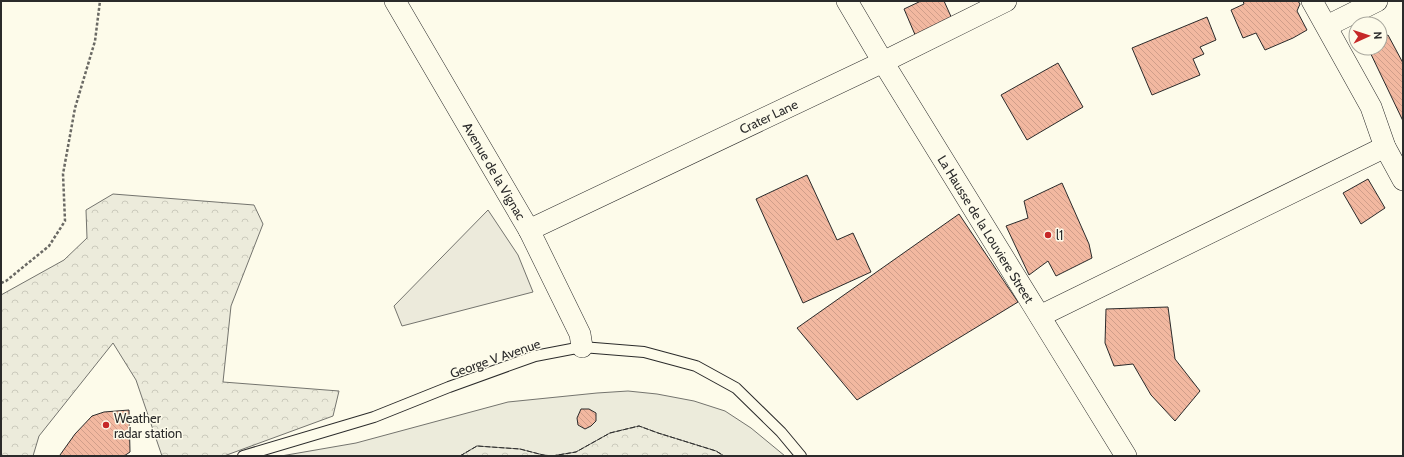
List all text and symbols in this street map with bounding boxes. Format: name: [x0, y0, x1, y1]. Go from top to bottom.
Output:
north arrow: [1348, 16, 1388, 56]
text: N: [1371, 31, 1385, 40]
street label: Crater Lane: [737, 96, 801, 137]
street label: Avenue de la Vignac: [460, 119, 529, 223]
street label: La Hausse de la Louviere Street: [934, 152, 1038, 306]
place label: l1: [1056, 227, 1063, 243]
marker: l1: [1043, 230, 1053, 240]
street label: George V Avenue: [448, 335, 543, 381]
place label: Weather radar station: [114, 410, 182, 441]
marker: Weather radar station: [101, 420, 111, 430]

